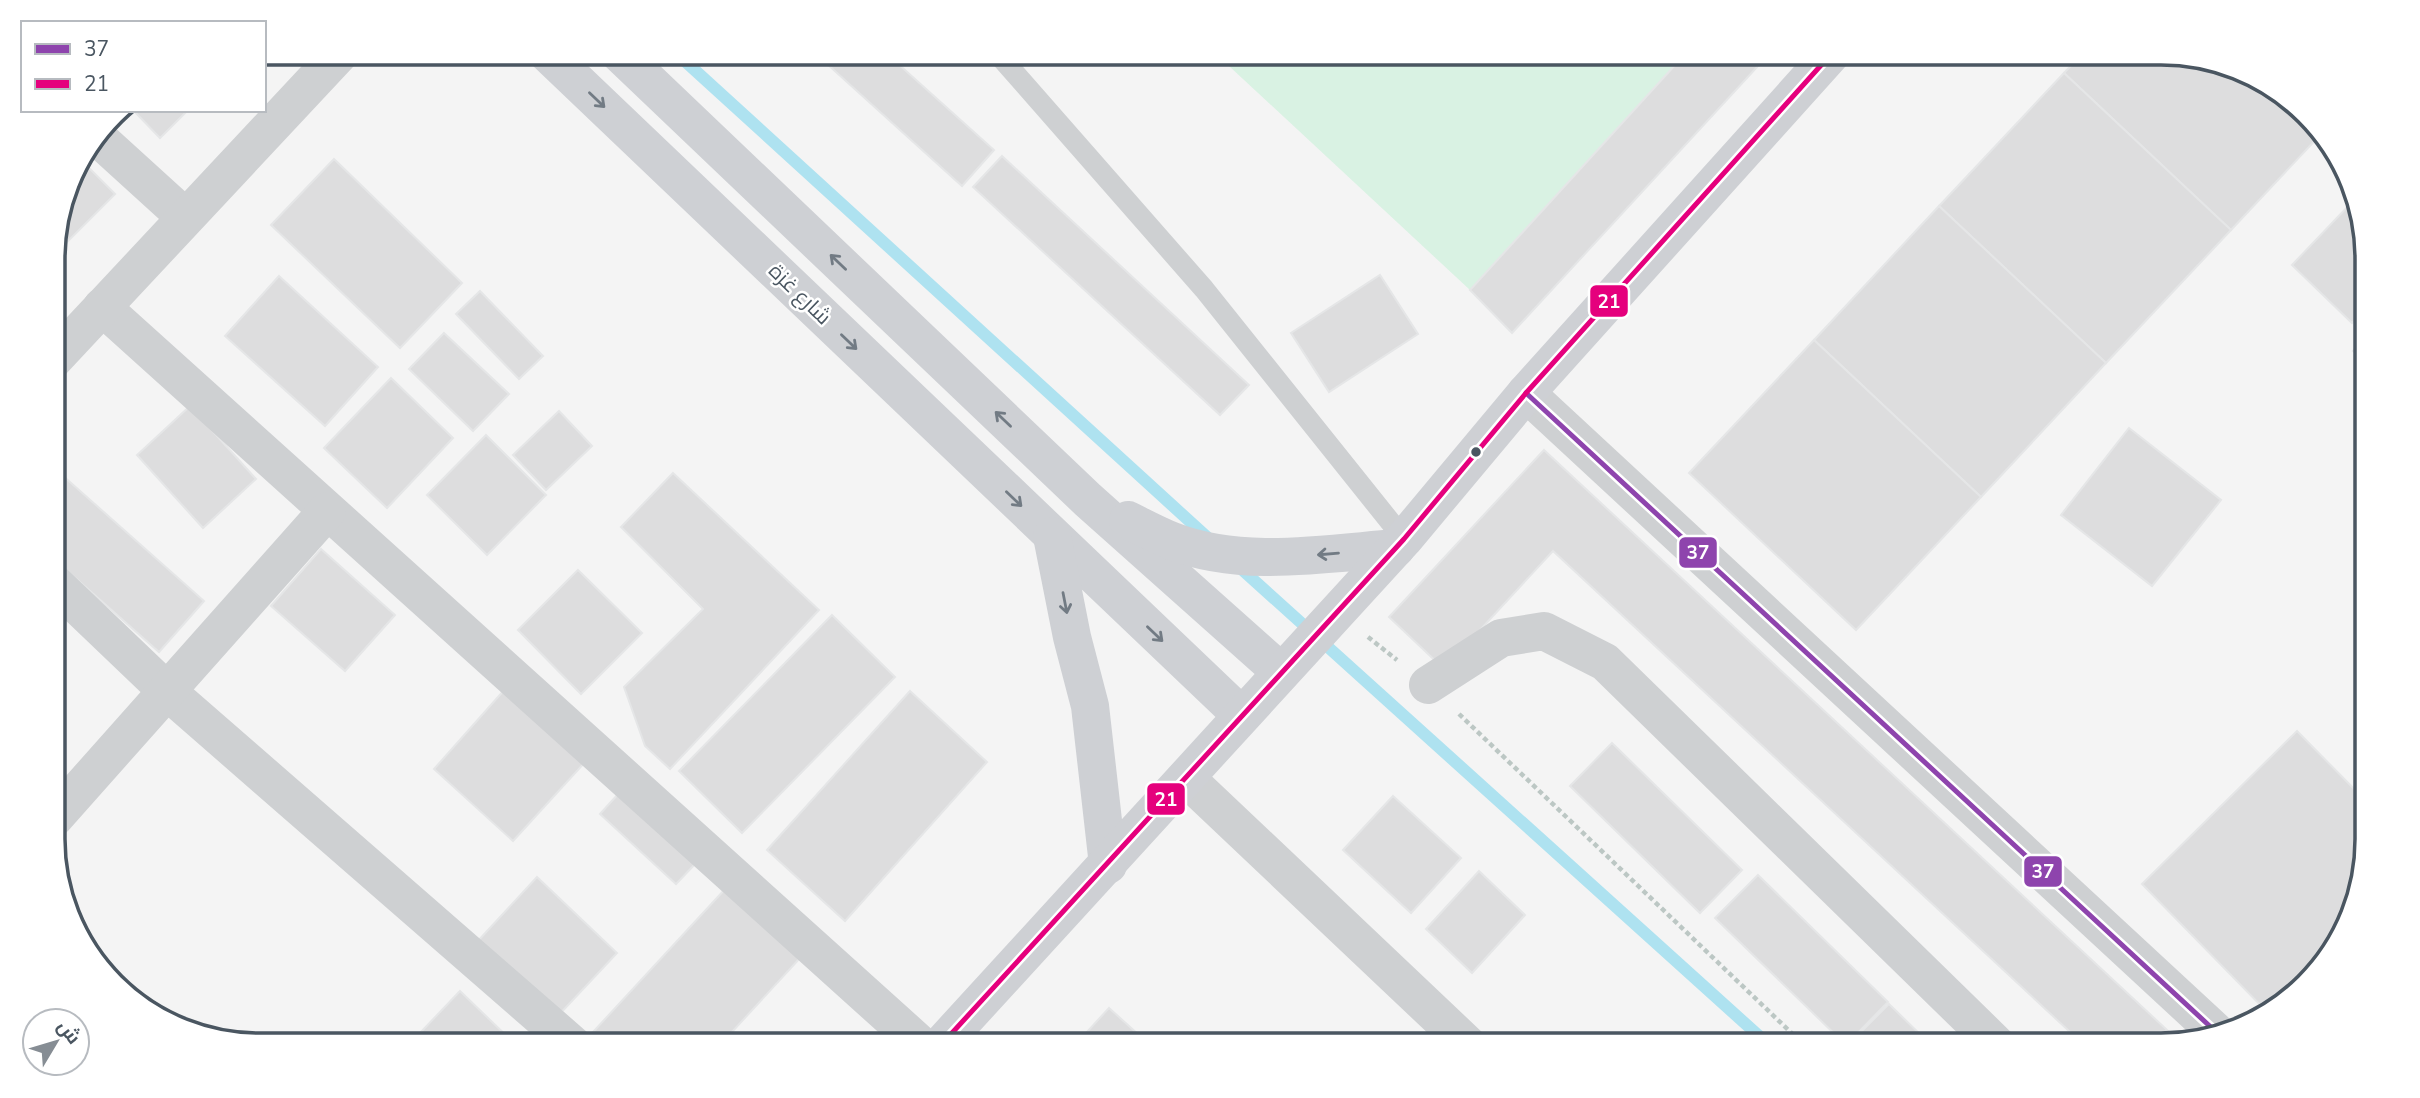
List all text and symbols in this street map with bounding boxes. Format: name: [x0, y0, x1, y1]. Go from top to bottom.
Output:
legend: [21, 21, 266, 112]
text: 37: [84, 35, 109, 63]
text: 21: [84, 70, 109, 98]
one-way arrow: [588, 91, 605, 108]
one-way arrow: [829, 254, 847, 270]
street label: شارع غزة: [763, 257, 837, 331]
line badge: 21: [1589, 284, 1629, 318]
text: 21: [1598, 289, 1620, 315]
one-way arrow: [840, 333, 857, 350]
one-way arrow: [994, 411, 1012, 427]
unlabelled marker: [1469, 445, 1483, 459]
one-way arrow: [1005, 491, 1022, 508]
line badge: 37: [1678, 536, 1718, 569]
text: 37: [1687, 540, 1709, 566]
one-way arrow: [1317, 548, 1340, 561]
one-way arrow: [1059, 591, 1072, 614]
one-way arrow: [1146, 625, 1163, 642]
line badge: 21: [1146, 782, 1186, 816]
text: 21: [1155, 787, 1177, 813]
line badge: 37: [2023, 855, 2063, 888]
text: 37: [2032, 859, 2054, 885]
north arrow: [21, 1007, 91, 1077]
text: ش: [51, 1015, 86, 1050]

